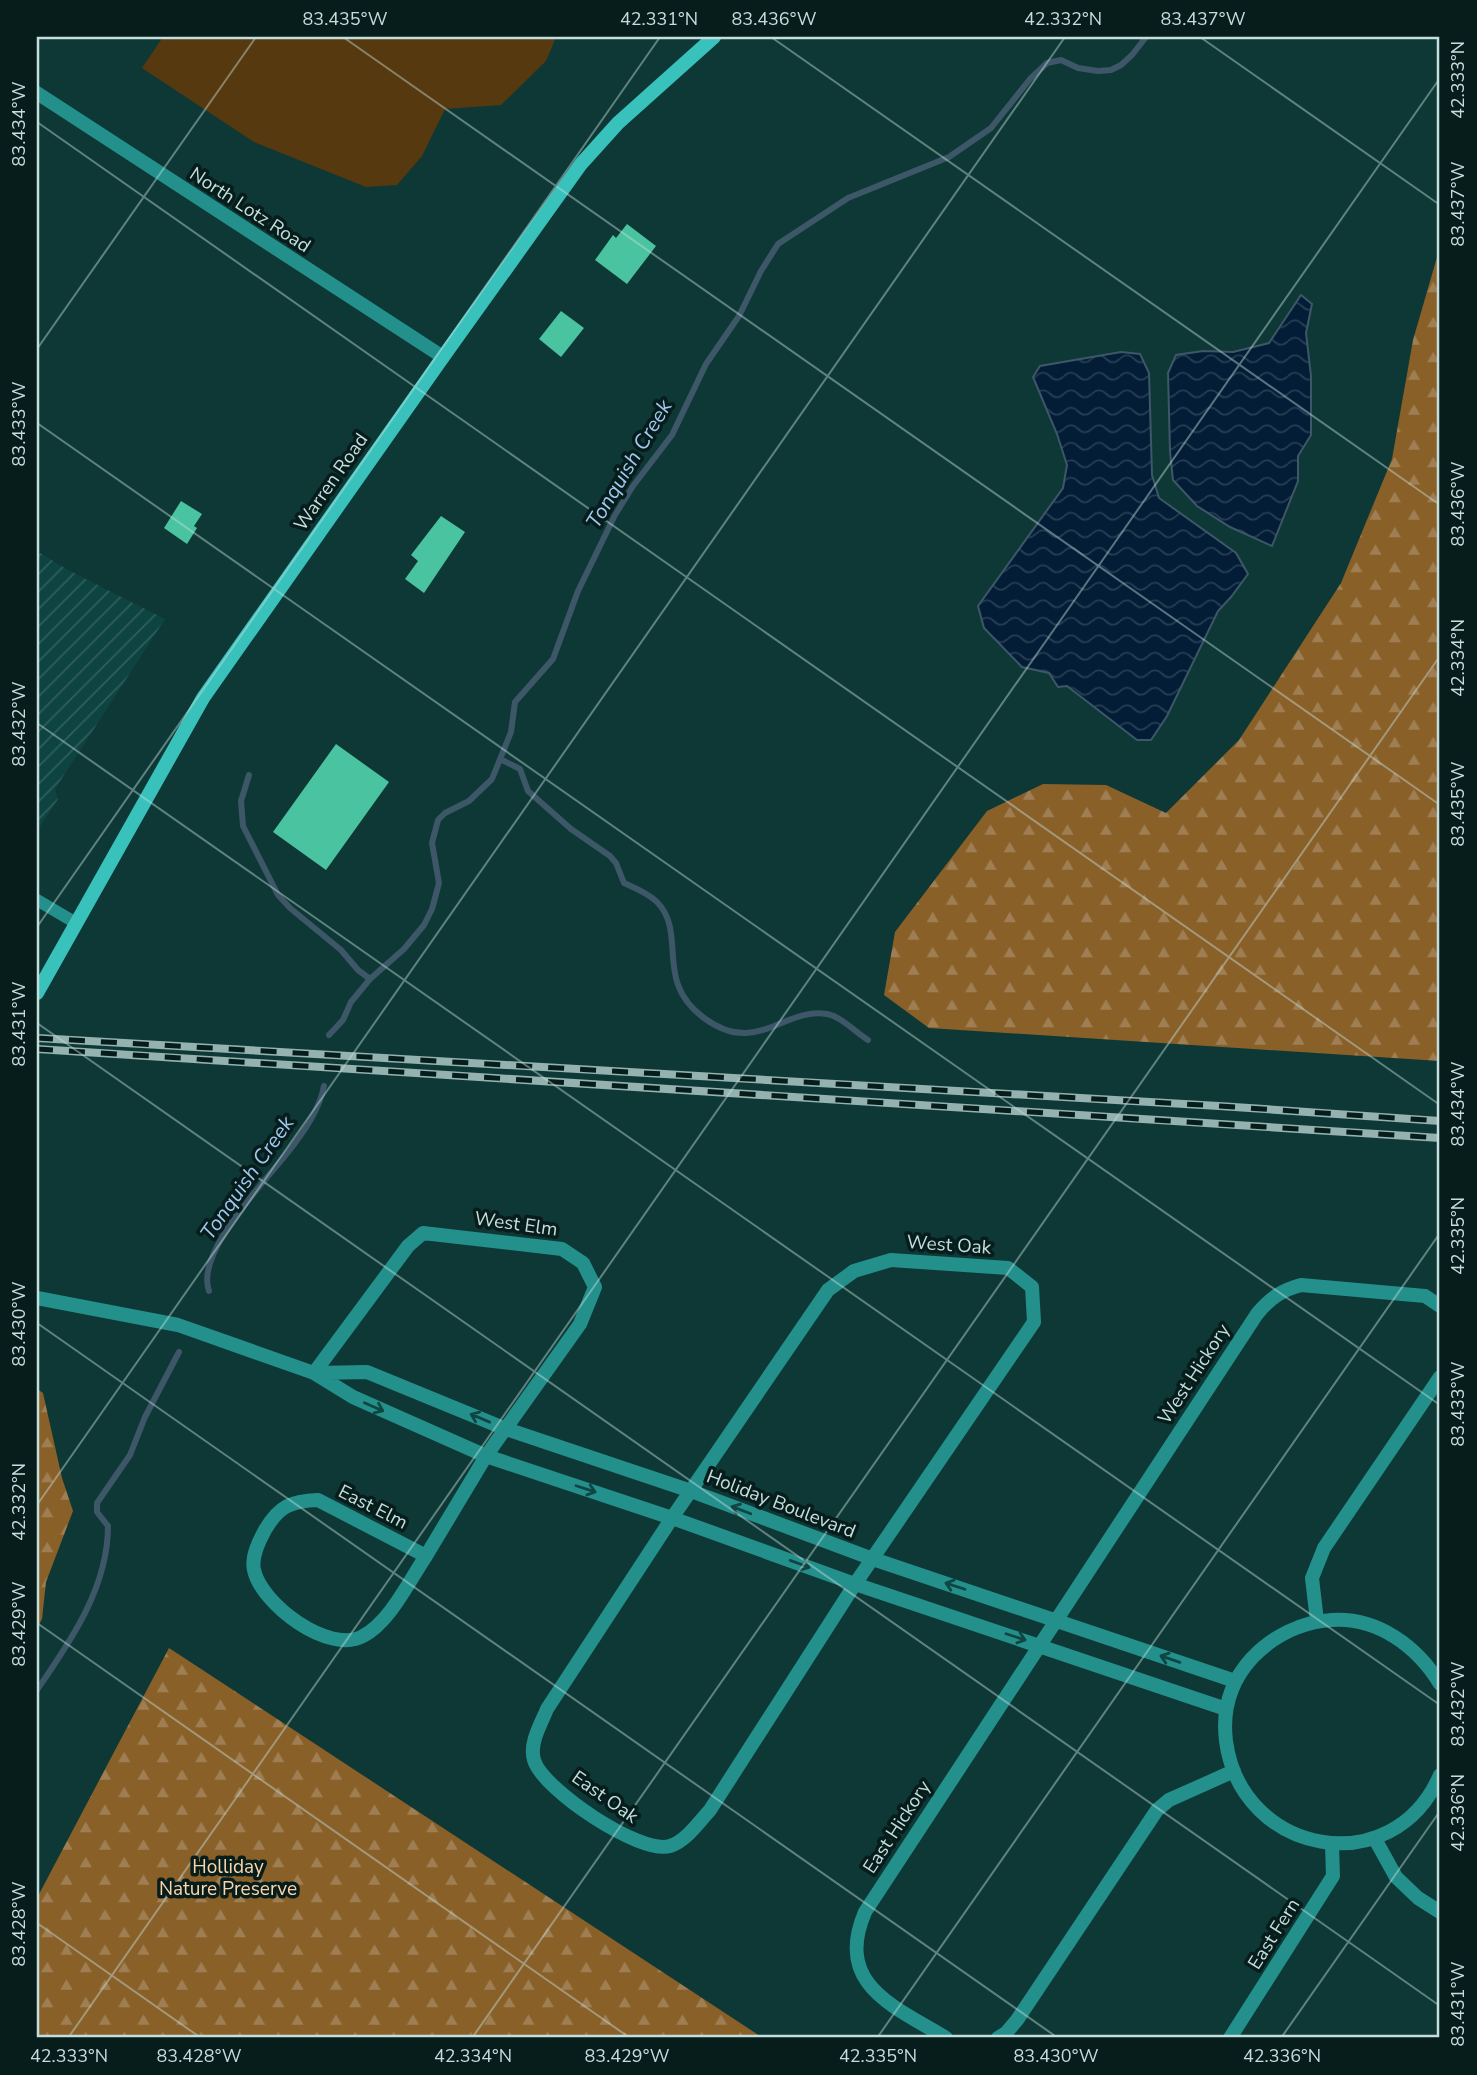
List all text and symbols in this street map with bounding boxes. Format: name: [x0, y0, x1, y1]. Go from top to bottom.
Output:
text: 83.435°W: [303, 7, 388, 31]
text: 42.331°N: [620, 7, 698, 31]
text: 83.436°W: [732, 7, 817, 31]
text: 42.332°N: [1024, 7, 1102, 31]
text: 83.437°W: [1161, 7, 1246, 31]
text: 42.333°N: [1446, 41, 1470, 119]
text: 83.434°W: [7, 81, 31, 166]
street label: North Lotz Road: [184, 161, 316, 259]
text: 83.437°W: [1446, 161, 1470, 246]
text: 83.433°W: [7, 381, 31, 466]
water label: Tonquish Creek: [580, 394, 679, 533]
street label: Warren Road: [288, 428, 374, 536]
text: 83.436°W: [1446, 461, 1470, 546]
text: 42.334°N: [1446, 619, 1470, 697]
text: 83.432°W: [7, 681, 31, 766]
text: 83.435°W: [1446, 761, 1470, 846]
text: 83.431°W: [7, 981, 31, 1066]
text: 83.434°W: [1446, 1061, 1470, 1146]
water label: Tonquish Creek: [194, 1110, 300, 1246]
text: 42.335°N: [1446, 1197, 1470, 1275]
street label: West Elm: [473, 1205, 559, 1243]
street label: West Oak: [906, 1229, 993, 1261]
text: 83.430°W: [7, 1281, 31, 1366]
street label: West Hickory: [1152, 1318, 1236, 1429]
text: 83.433°W: [1446, 1361, 1470, 1446]
one-way arrow: [363, 1401, 384, 1414]
one-way arrow: [469, 1411, 491, 1424]
text: 42.332°N: [7, 1463, 31, 1541]
street label: Holiday Boulevard: [703, 1464, 859, 1544]
street label: East Elm: [334, 1478, 412, 1536]
one-way arrow: [574, 1484, 596, 1496]
one-way arrow: [730, 1502, 752, 1515]
one-way arrow: [789, 1559, 811, 1571]
one-way arrow: [944, 1579, 966, 1592]
text: 83.429°W: [7, 1581, 31, 1666]
one-way arrow: [1005, 1631, 1027, 1644]
one-way arrow: [1160, 1652, 1182, 1664]
text: 83.432°W: [1446, 1661, 1470, 1746]
street label: East Oak: [567, 1765, 644, 1830]
text: 42.336°N: [1446, 1774, 1470, 1852]
street label: East Hickory: [857, 1775, 937, 1879]
park label: Holliday Nature Preserve: [159, 1854, 297, 1902]
text: 83.428°W: [7, 1881, 31, 1966]
street label: East Fern: [1242, 1893, 1306, 1975]
text: 83.431°W: [1446, 1961, 1470, 2046]
text: 42.333°N: [30, 2044, 108, 2068]
text: 83.428°W: [157, 2044, 242, 2068]
text: 42.334°N: [434, 2044, 512, 2068]
text: 83.429°W: [585, 2044, 670, 2068]
text: 42.335°N: [839, 2044, 917, 2068]
text: 83.430°W: [1014, 2044, 1099, 2068]
text: 42.336°N: [1243, 2044, 1321, 2068]

